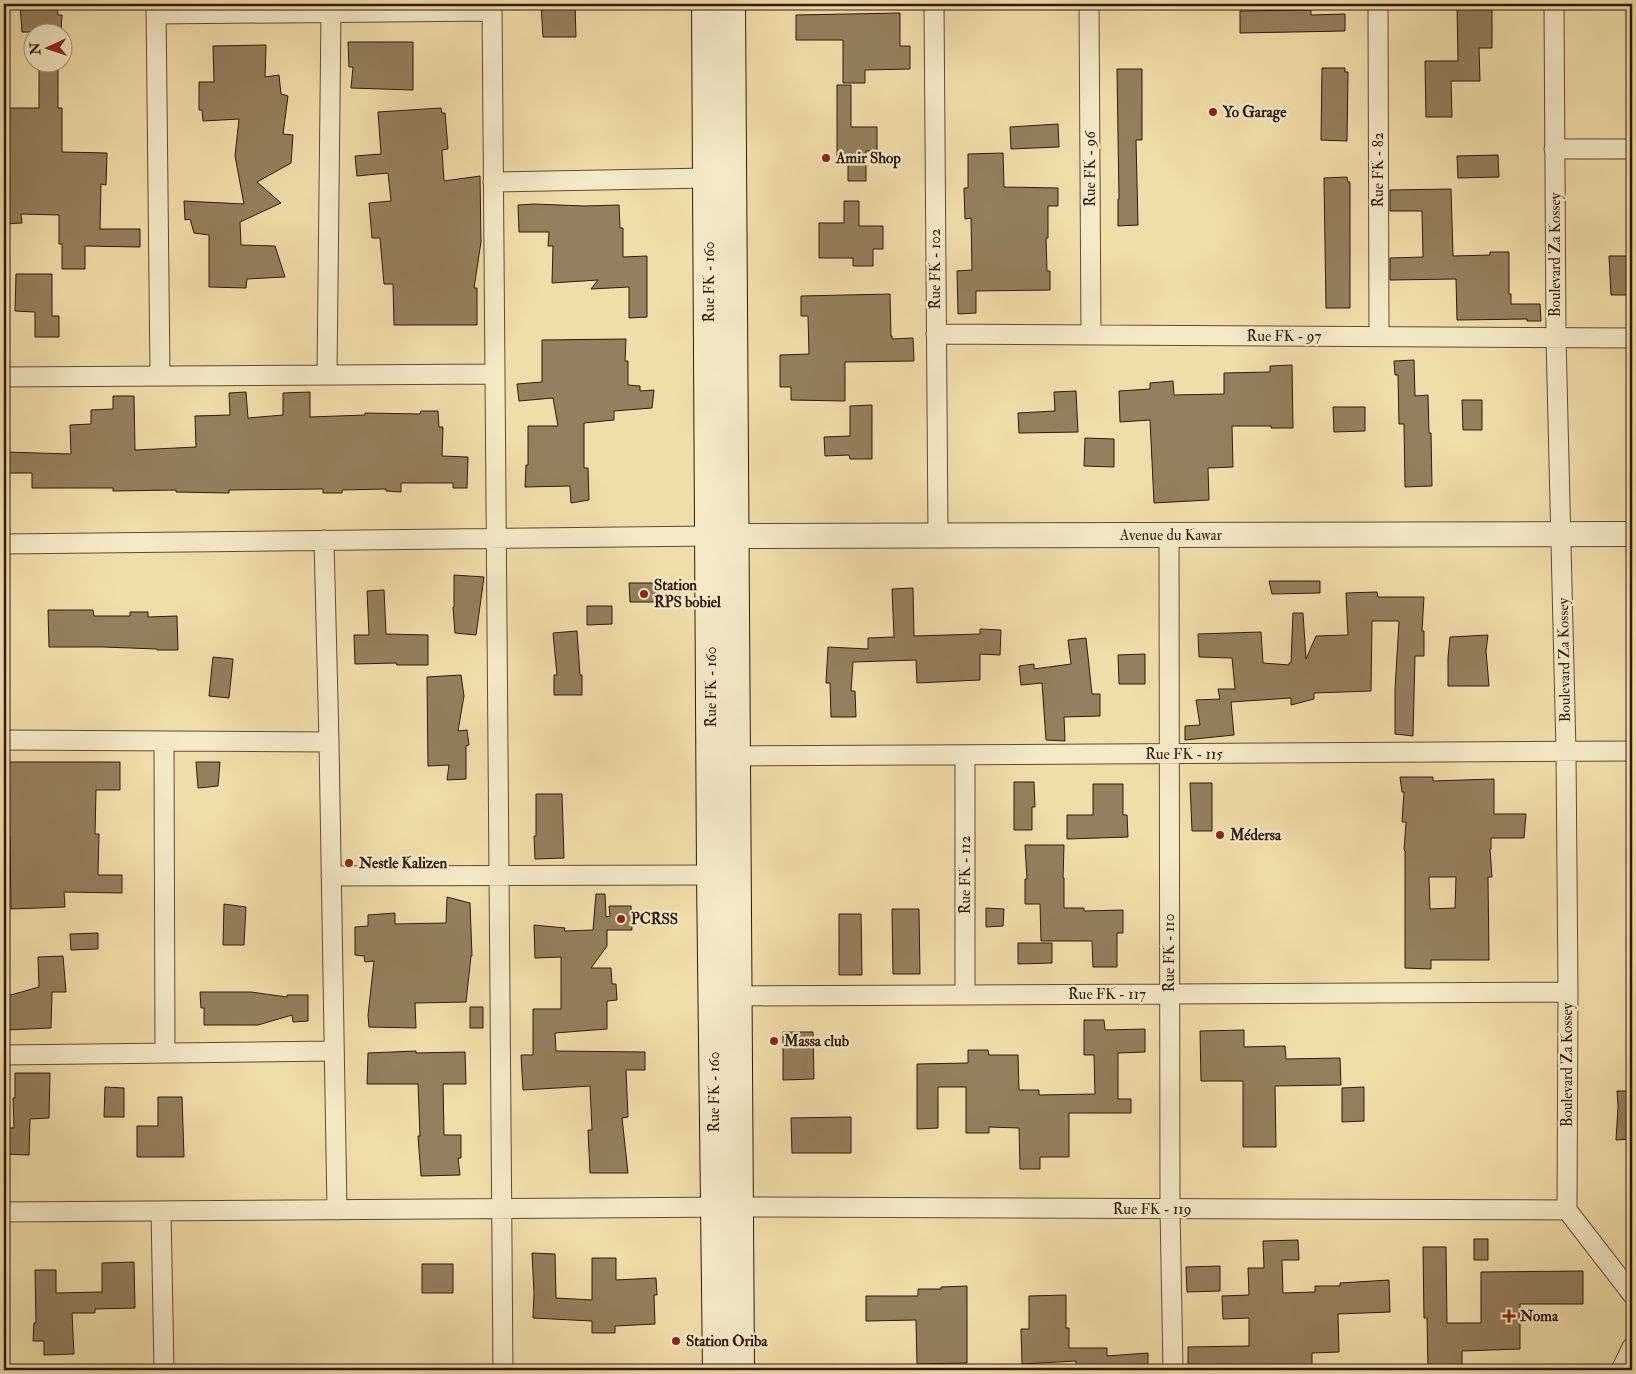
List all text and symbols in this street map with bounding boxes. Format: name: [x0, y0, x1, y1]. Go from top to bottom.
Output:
north arrow: [22, 22, 72, 72]
text: N: [27, 41, 44, 56]
place label: Yo Garage: [1222, 103, 1287, 123]
marker: Yo Garage: [1207, 106, 1219, 118]
street label: Rue FK - 96: [1081, 130, 1100, 207]
street label: Rue FK - 82: [1369, 132, 1388, 207]
place label: Amir Shop: [835, 149, 901, 169]
marker: Amir Shop: [820, 152, 832, 164]
street label: Boulevard Za Kossey: [1546, 192, 1565, 317]
street label: Rue FK - 102: [926, 228, 945, 309]
street label: Rue FK - 160: [700, 242, 719, 322]
street label: Rue FK - 97: [1247, 327, 1322, 346]
street label: Avenue du Kawar: [1119, 526, 1223, 545]
place label: Station RPS bobiel: [654, 576, 721, 612]
marker: Station RPS bobiel: [638, 588, 650, 600]
street label: Boulevard Za Kossey: [1554, 597, 1575, 722]
street label: Rue FK - 160: [702, 647, 721, 727]
street label: Rue FK - 115: [1145, 745, 1223, 764]
place label: Médersa: [1229, 826, 1282, 845]
marker: Médersa: [1214, 829, 1226, 841]
street label: Rue FK - 112: [956, 835, 975, 914]
place label: Nestle Kalizen: [358, 854, 448, 873]
marker: Nestle Kalizen: [343, 857, 355, 869]
place label: PCRSS: [631, 910, 678, 929]
marker: PCRSS: [615, 913, 627, 925]
street label: Rue FK - 110: [1160, 914, 1179, 992]
street label: Rue FK - 117: [1068, 985, 1146, 1004]
street label: Boulevard Za Kossey: [1558, 1002, 1577, 1127]
place label: Massa club: [783, 1032, 850, 1051]
marker: Massa club: [768, 1035, 780, 1047]
street label: Rue FK - 160: [705, 1052, 724, 1132]
street label: Rue FK - 119: [1113, 1200, 1191, 1219]
place label: Noma: [1519, 1307, 1559, 1326]
marker: Noma: [1502, 1309, 1516, 1323]
place label: Station Oriba: [686, 1332, 768, 1351]
marker: Station Oriba: [670, 1335, 682, 1347]

